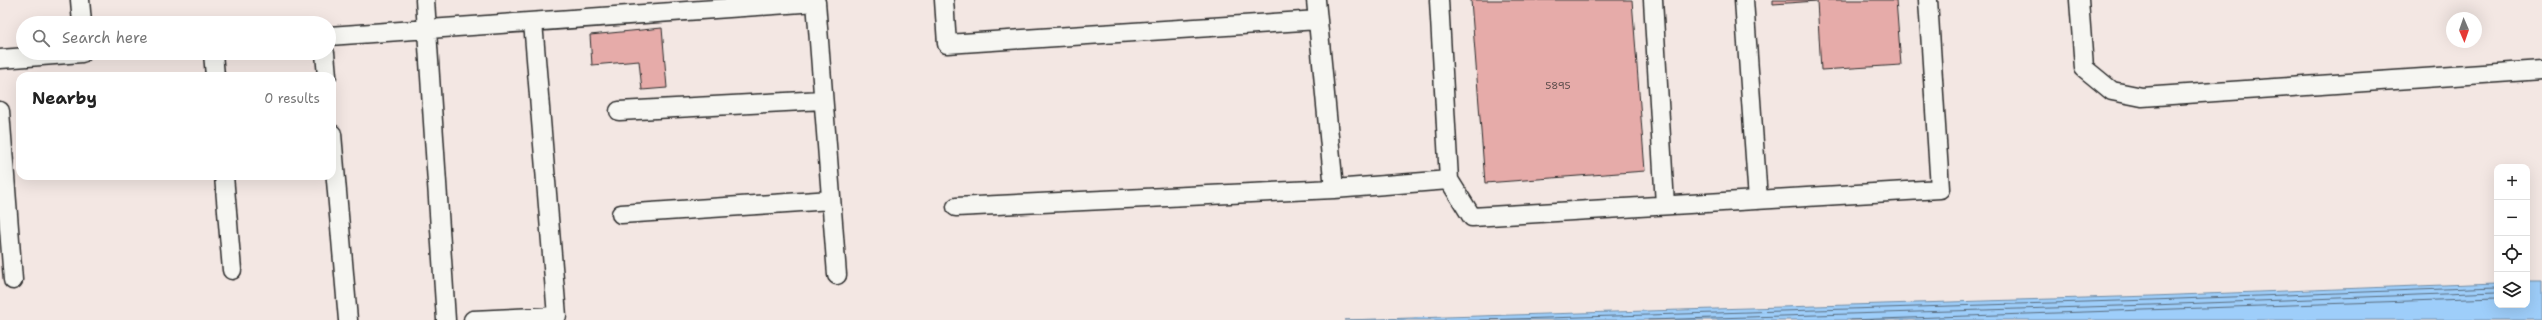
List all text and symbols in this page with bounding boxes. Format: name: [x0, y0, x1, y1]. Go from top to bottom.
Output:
north arrow: [2446, 12, 2482, 48]
search box: [16, 16, 336, 60]
icon: search: [30, 27, 52, 49]
text: Search here: [62, 28, 148, 48]
house number: 5895: [1545, 79, 1571, 92]
text: Nearby: [32, 87, 97, 109]
text: 0 results: [264, 90, 320, 107]
map controls: [2494, 164, 2530, 308]
button: +: [2494, 164, 2530, 200]
button: −: [2494, 200, 2530, 236]
button: locate: [2494, 236, 2530, 272]
button: layers: [2494, 272, 2530, 308]

